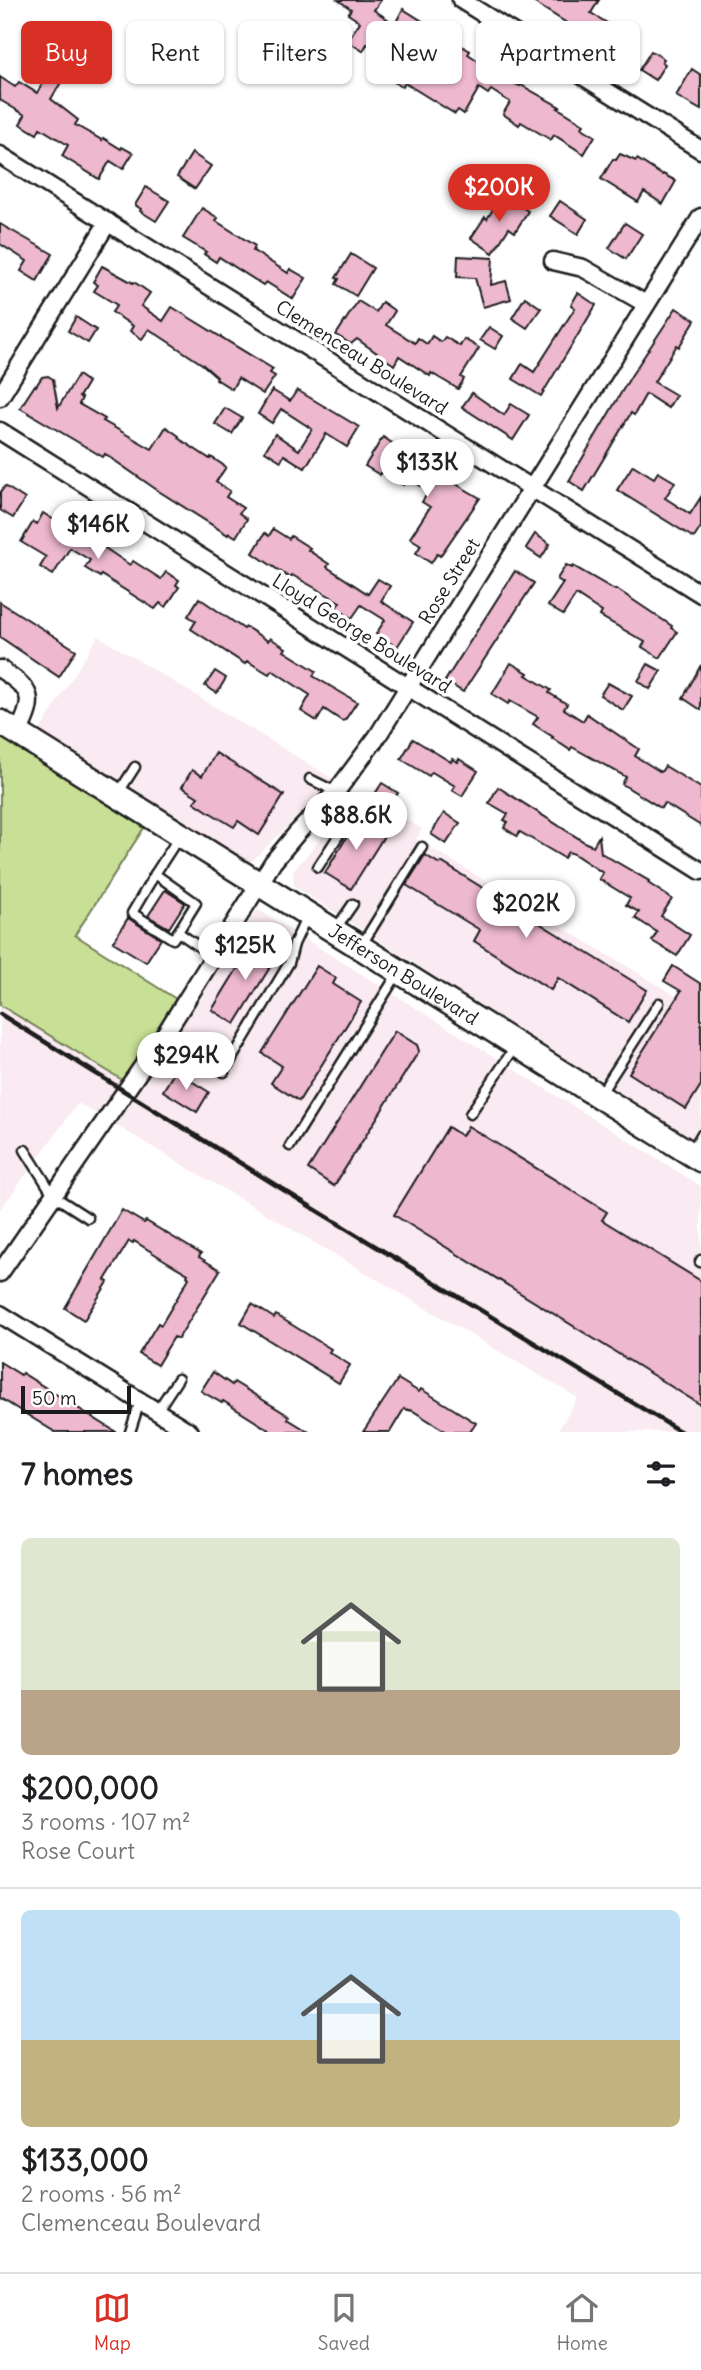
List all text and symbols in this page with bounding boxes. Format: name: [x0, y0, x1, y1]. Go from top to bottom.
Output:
chip: Buy: [21, 21, 112, 84]
chip: Rent: [126, 21, 224, 84]
chip: Filters: [238, 21, 352, 84]
chip: New: [366, 21, 462, 84]
chip: Apartment: [476, 21, 640, 84]
pin: $200K: [450, 164, 548, 224]
text: $200K: [464, 172, 534, 201]
street label: Clemenceau Boulevard: [272, 294, 452, 420]
pin: $133K: [378, 440, 476, 499]
text: $133K: [396, 447, 458, 476]
pin: $146K: [49, 502, 147, 561]
text: $146K: [67, 509, 129, 538]
street label: Rose Street: [413, 534, 485, 628]
street label: Lloyd George Boulevard: [268, 568, 456, 698]
pin: $88.6K: [299, 792, 413, 852]
text: $88.6K: [320, 800, 392, 829]
pin: $202K: [477, 880, 575, 940]
text: $202K: [492, 888, 560, 917]
street label: Jefferson Boulevard: [324, 918, 483, 1030]
pin: $125K: [196, 922, 294, 982]
text: $125K: [214, 930, 276, 959]
pin: $294K: [137, 1032, 235, 1092]
text: $294K: [153, 1040, 219, 1069]
scale bar: [21, 1383, 131, 1415]
text: 50 m: [32, 1386, 77, 1410]
text: 7 homes: [21, 1455, 133, 1493]
icon: filters: [642, 1455, 680, 1493]
icon: home: [288, 1584, 414, 1710]
text: $200,000: [21, 1769, 159, 1807]
text: 3 rooms · 107 m²: [21, 1807, 191, 1836]
text: Rose Court: [21, 1836, 135, 1865]
icon: home: [288, 1956, 414, 2082]
text: $133,000: [21, 2141, 149, 2179]
text: 2 rooms · 56 m²: [21, 2179, 182, 2208]
text: Clemenceau Boulevard: [21, 2208, 261, 2237]
tab: Map: [93, 2289, 131, 2355]
tab: Saved: [318, 2289, 370, 2355]
tab: Home: [556, 2289, 608, 2355]

